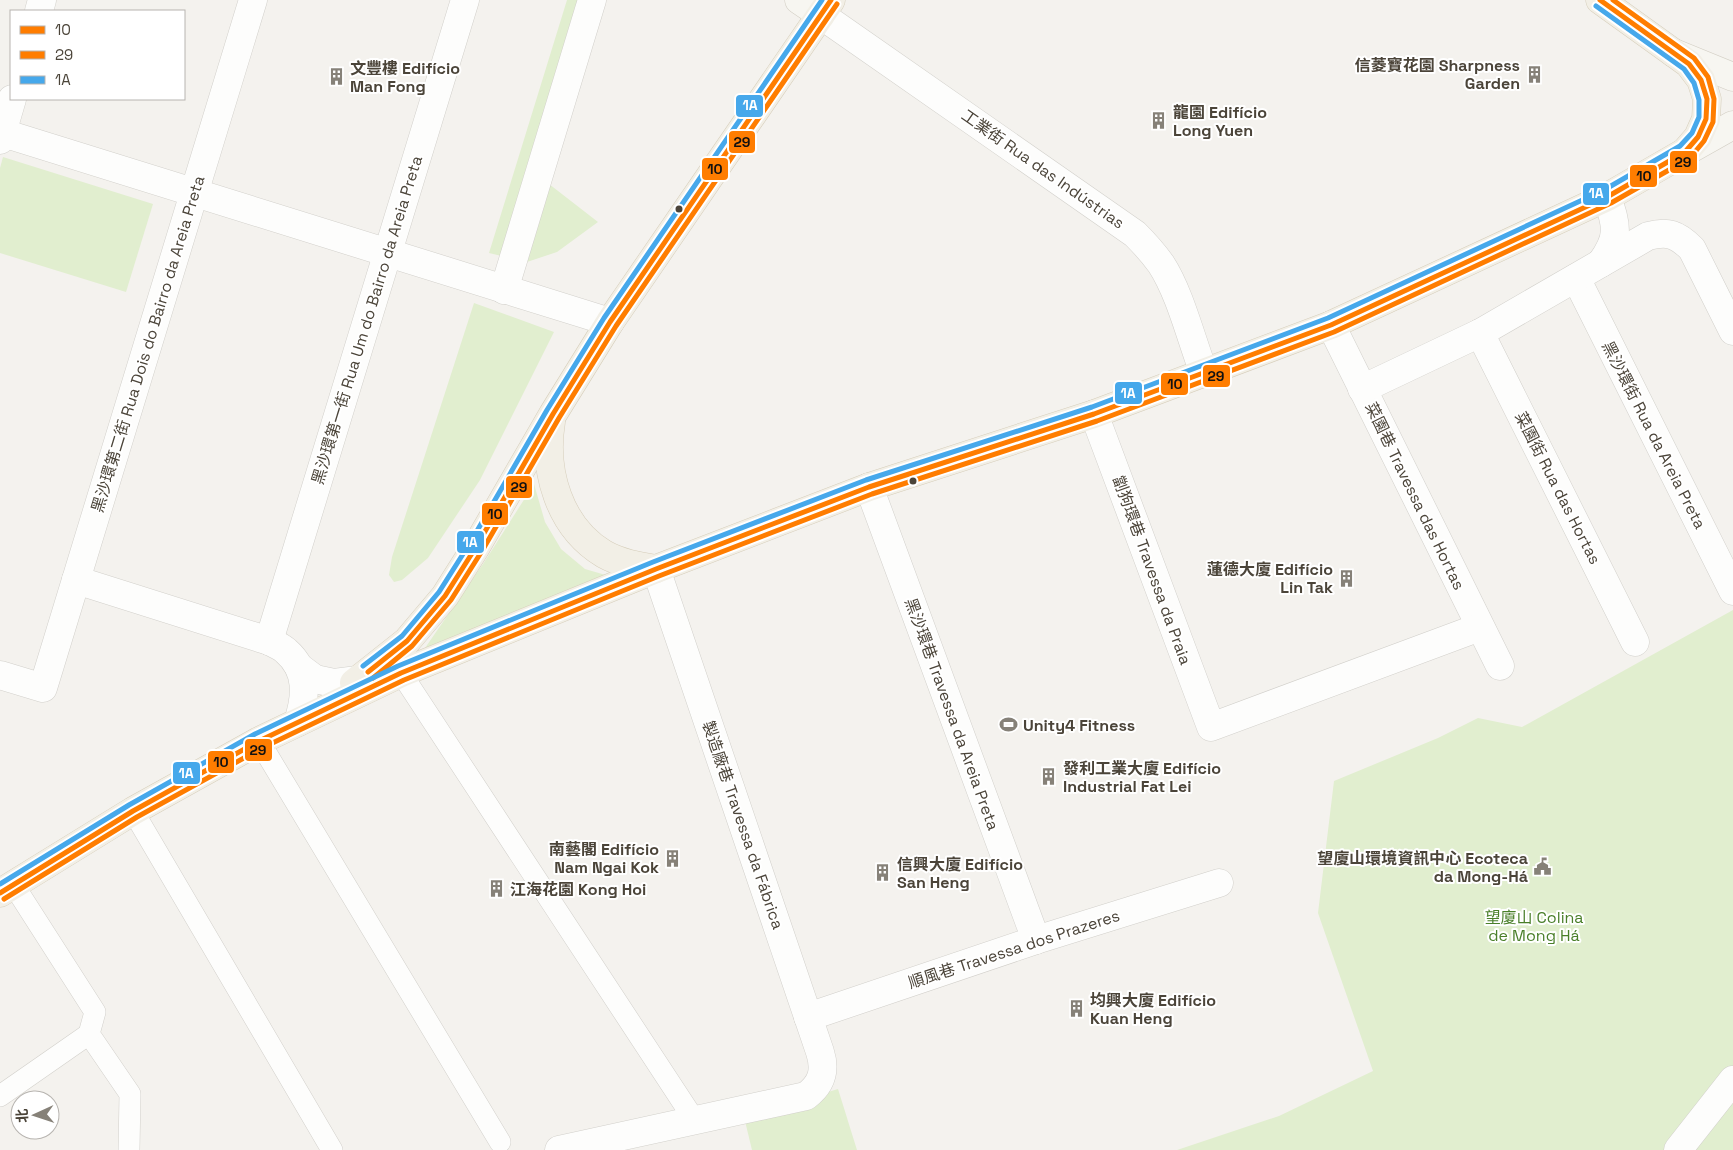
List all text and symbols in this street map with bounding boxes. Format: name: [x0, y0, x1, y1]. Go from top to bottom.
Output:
legend: [10, 10, 185, 100]
text: 10: [55, 20, 71, 39]
text: 29: [55, 45, 73, 64]
place label: 信菱寶花園 Sharpness Garden: [1355, 55, 1520, 94]
place label: 文豐樓 Edifício Man Fong: [350, 58, 460, 97]
building icon: 信菱寶花園 Sharpness Garden: [1524, 64, 1544, 84]
building icon: 文豐樓 Edifício Man Fong: [326, 67, 346, 87]
text: 1A: [55, 70, 71, 89]
line badge: 1A: [735, 94, 764, 118]
text: 1A: [742, 96, 758, 114]
place label: 龍園 Edifício Long Yuen: [1173, 102, 1267, 141]
street label: 工業街 Rua das Indústrias: [957, 105, 1129, 233]
building icon: 龍園 Edifício Long Yuen: [1149, 111, 1169, 131]
line badge: 29: [728, 130, 756, 154]
text: 29: [734, 133, 750, 151]
line badge: 29: [1669, 150, 1698, 174]
street label: 黑沙環第一街 Rua Um do Bairro da Areia Preta: [307, 153, 427, 487]
text: 29: [1675, 153, 1691, 171]
line badge: 10: [701, 157, 729, 181]
text: 10: [707, 160, 723, 178]
line badge: 10: [1629, 164, 1658, 188]
text: 10: [1636, 167, 1652, 185]
street label: 黑沙環第二街 Rua Dois do Bairro da Areia Preta: [87, 173, 209, 515]
line badge: 1A: [1582, 182, 1610, 206]
text: 1A: [1588, 184, 1604, 202]
unlabelled marker: [674, 204, 684, 214]
street label: 黑沙環街 Rua da Areia Preta: [1597, 337, 1711, 533]
line badge: 29: [1202, 364, 1231, 388]
text: 29: [1208, 367, 1224, 385]
line badge: 10: [1160, 372, 1189, 396]
text: 10: [1167, 375, 1183, 393]
line badge: 1A: [1114, 381, 1143, 405]
text: 1A: [1120, 384, 1136, 402]
street label: 菜園巷 Travessa das Hortas: [1360, 399, 1470, 593]
street label: 菜園街 Rua das Hortas: [1510, 408, 1606, 568]
street label: 劏狗環巷 Travessa da Praia: [1108, 472, 1196, 668]
line badge: 29: [505, 475, 533, 499]
unlabelled marker: [908, 476, 918, 486]
text: 29: [511, 478, 527, 496]
line badge: 10: [481, 502, 509, 526]
text: 10: [487, 505, 503, 523]
line badge: 1A: [456, 530, 485, 554]
text: 1A: [462, 533, 478, 551]
place label: 蓮德大廈 Edifício Lin Tak: [1207, 559, 1333, 598]
building icon: 蓮德大廈 Edifício Lin Tak: [1337, 568, 1357, 588]
street label: 黑沙環巷 Travessa da Areia Preta: [900, 595, 1004, 833]
sports icon: Unity4 Fitness: [999, 715, 1019, 735]
place label: Unity4 Fitness: [1023, 715, 1135, 736]
street label: 製造廠巷 Travessa da Fábrica: [697, 718, 789, 932]
line badge: 29: [244, 738, 273, 762]
text: 29: [250, 741, 266, 759]
line badge: 10: [207, 750, 235, 774]
text: 10: [213, 753, 229, 771]
place label: 發利工業大廈 Edifício Industrial Fat Lei: [1063, 758, 1221, 797]
line badge: 1A: [172, 761, 201, 785]
text: 1A: [178, 764, 194, 782]
building icon: 發利工業大廈 Edifício Industrial Fat Lei: [1039, 767, 1059, 787]
place label: 南藝閣 Edifício Nam Ngai Kok: [549, 839, 659, 878]
building icon: 南藝閣 Edifício Nam Ngai Kok: [663, 848, 683, 868]
place label: 望廈山環境資訊中心 Ecoteca da Mong-Há: [1317, 848, 1528, 887]
place label: 信興大廈 Edifício San Heng: [897, 854, 1023, 893]
public building icon: 望廈山環境資訊中心 Ecoteca da Mong-Há: [1532, 857, 1552, 877]
building icon: 信興大廈 Edifício San Heng: [873, 863, 893, 883]
building icon: 江海花園 Kong Hoi: [486, 879, 506, 899]
place label: 江海花園 Kong Hoi: [510, 879, 646, 900]
street label: 順風巷 Travessa dos Prazeres: [906, 905, 1122, 993]
park label: 望廈山 Colina de Mong Há: [1484, 907, 1584, 946]
place label: 均興大廈 Edifício Kuan Heng: [1090, 990, 1216, 1029]
building icon: 均興大廈 Edifício Kuan Heng: [1066, 999, 1086, 1019]
north arrow: [10, 1090, 60, 1140]
text: 北: [13, 1108, 31, 1123]

